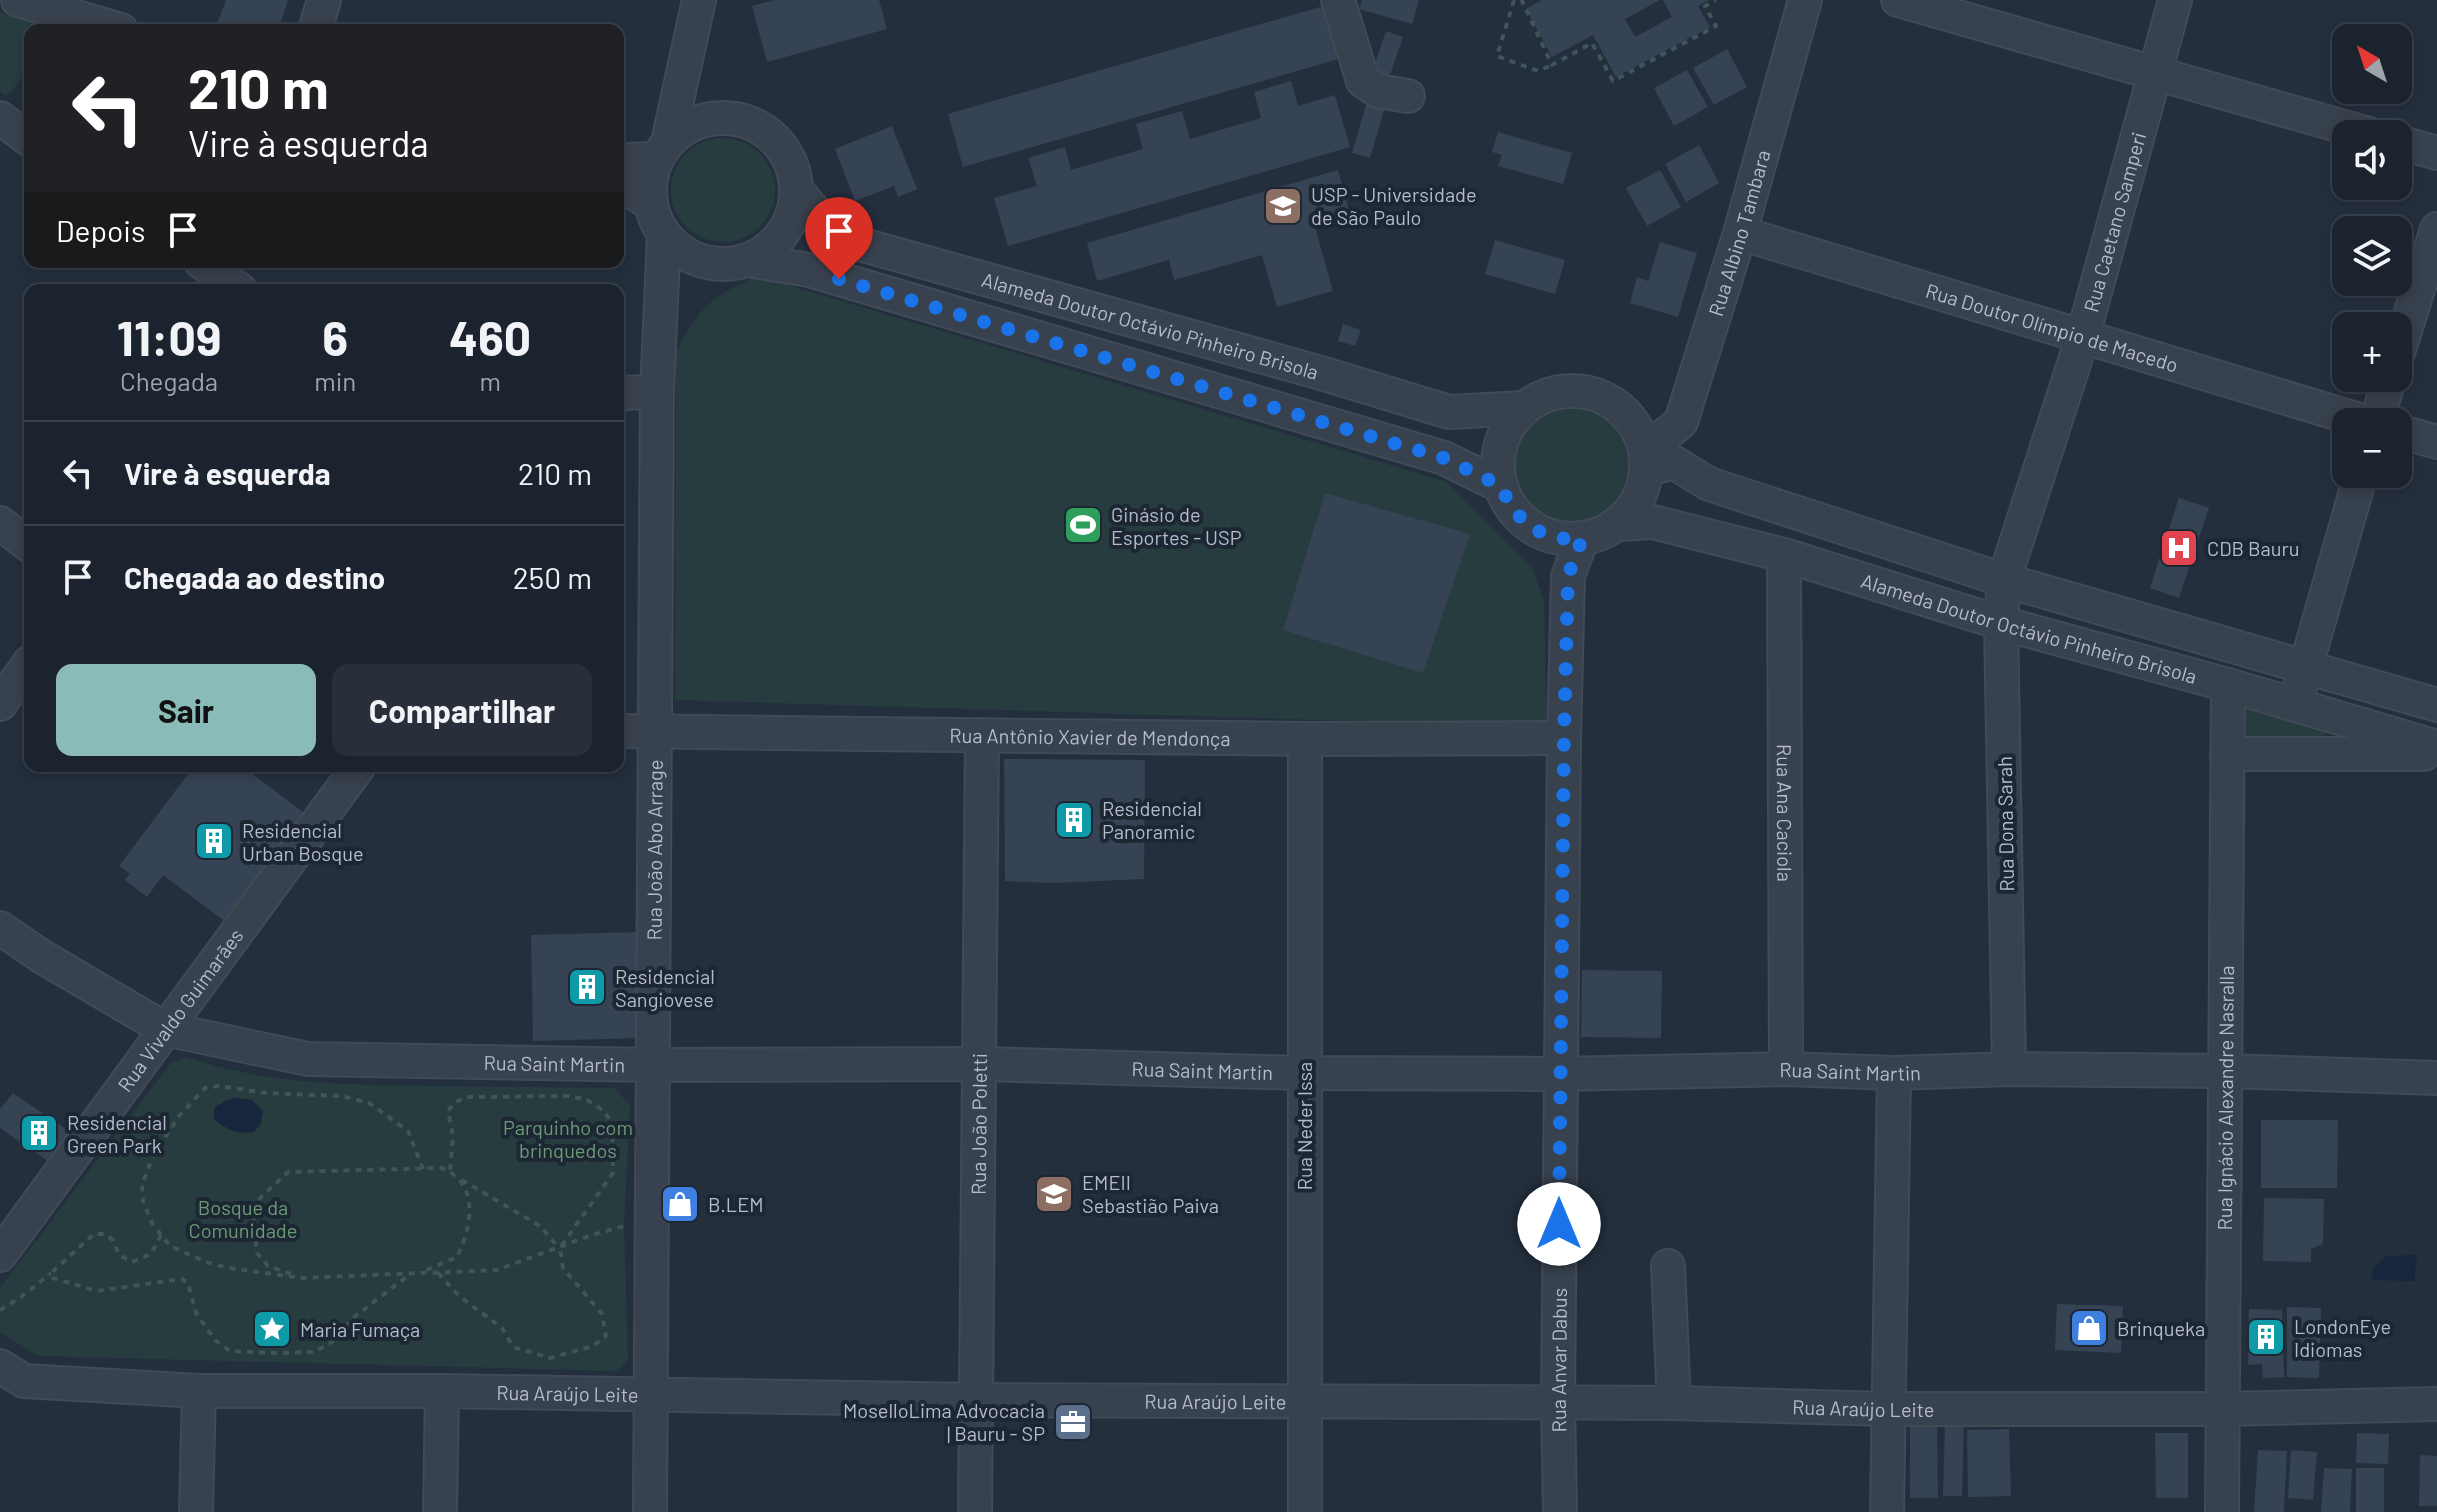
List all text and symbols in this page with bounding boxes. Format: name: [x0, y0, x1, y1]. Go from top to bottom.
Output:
north arrow: [2332, 24, 2412, 104]
map controls: [2332, 24, 2412, 488]
text: 210 m: [188, 53, 329, 120]
icon: left: [56, 56, 160, 160]
button: sound: [2332, 120, 2412, 200]
text: Vire à esquerda: [188, 121, 429, 164]
street label: Rua Caetano Samperi: [2078, 129, 2150, 314]
street label: Rua Albino Tambara: [1703, 147, 1775, 319]
place label: USP - Universidade de São Paulo: [1311, 182, 1477, 229]
school or university icon: USP - Universidade de São Paulo: [1262, 185, 1304, 227]
pin: [805, 197, 873, 279]
icon: arrive: [161, 208, 205, 252]
icon: arrive: [817, 209, 861, 253]
text: Depois: [56, 212, 145, 248]
button: layers: [2332, 216, 2412, 296]
street label: Alameda Doutor Octávio Pinheiro Brisola: [979, 267, 1321, 384]
street label: Rua Doutor Olímpio de Macedo: [1923, 278, 2181, 377]
text: 11:09: [117, 308, 221, 366]
text: 6: [322, 308, 348, 366]
text: 460: [449, 308, 531, 366]
button: +: [2332, 312, 2412, 392]
text: Chegada: [120, 365, 218, 396]
text: min: [314, 365, 356, 396]
text: m: [479, 365, 501, 396]
button: −: [2332, 408, 2412, 488]
icon: left: [56, 451, 100, 495]
text: Vire à esquerda: [124, 455, 331, 491]
text: 210 m: [518, 455, 592, 491]
place label: Ginásio de Esportes - USP: [1111, 502, 1242, 549]
sports icon: Ginásio de Esportes - USP: [1062, 504, 1104, 546]
hospital icon: CDB Bauru: [2158, 527, 2200, 569]
place label: CDB Bauru: [2207, 536, 2299, 560]
icon: arrive: [56, 555, 100, 599]
text: Chegada ao destino: [124, 559, 385, 595]
text: 250 m: [513, 559, 592, 595]
street label: Alameda Doutor Octávio Pinheiro Brisola: [1858, 568, 2200, 688]
button: Sair: [56, 664, 316, 756]
button: Compartilhar: [332, 664, 592, 756]
street label: Rua Antônio Xavier de Mendonça: [949, 723, 1231, 750]
street label: Rua Ana Caciola: [1773, 744, 1797, 882]
street label: Rua Dona Sarah: [1992, 756, 2018, 892]
street label: Rua João Abo Arrage: [642, 760, 667, 940]
place label: Residencial Panoramic: [1102, 796, 1202, 843]
building icon: Residencial Panoramic: [1053, 799, 1095, 841]
place label: Residencial Urban Bosque: [242, 818, 364, 865]
building icon: Residencial Urban Bosque: [193, 820, 235, 862]
street label: Rua Vivaldo Guimarães: [112, 924, 248, 1096]
place label: Residencial Sangiovese: [615, 964, 715, 1011]
street label: Rua Ignácio Alexandre Nasralla: [2212, 965, 2238, 1231]
building icon: Residencial Sangiovese: [566, 966, 608, 1008]
street label: Rua Saint Martin: [483, 1050, 625, 1077]
street label: Rua João Poletti: [966, 1053, 991, 1195]
street label: Rua Saint Martin: [1131, 1056, 1273, 1084]
street label: Rua Saint Martin: [1779, 1057, 1921, 1085]
street label: Rua Neder Issa: [1292, 1062, 1316, 1190]
place label: Residencial Green Park: [67, 1110, 167, 1157]
building icon: Residencial Green Park: [18, 1112, 60, 1154]
park label: Parquinho com brinquedos: [503, 1115, 633, 1162]
place label: EMEII Sebastião Paiva: [1082, 1170, 1219, 1217]
school or university icon: EMEII Sebastião Paiva: [1033, 1173, 1075, 1215]
position arrow: [1517, 1182, 1601, 1266]
shop icon: B.LEM: [659, 1183, 701, 1225]
place label: B.LEM: [708, 1192, 764, 1216]
park label: Bosque da Comunidade: [189, 1195, 297, 1242]
street label: Rua Anvar Dabus: [1546, 1288, 1571, 1432]
shop icon: Brinqueka: [2068, 1307, 2110, 1349]
place icon: Maria Fumaça: [251, 1308, 293, 1350]
place label: LondonEye Idiomas: [2294, 1314, 2391, 1361]
place label: Brinqueka: [2117, 1316, 2205, 1340]
building icon: LondonEye Idiomas: [2245, 1316, 2287, 1358]
place label: Maria Fumaça: [300, 1317, 420, 1341]
street label: Rua Araújo Leite: [496, 1380, 639, 1406]
street label: Rua Araújo Leite: [1144, 1389, 1287, 1413]
street label: Rua Araújo Leite: [1792, 1394, 1934, 1421]
place label: MoselloLima Advocacia | Bauru - SP: [843, 1398, 1045, 1445]
office icon: MoselloLima Advocacia | Bauru - SP: [1052, 1401, 1094, 1443]

